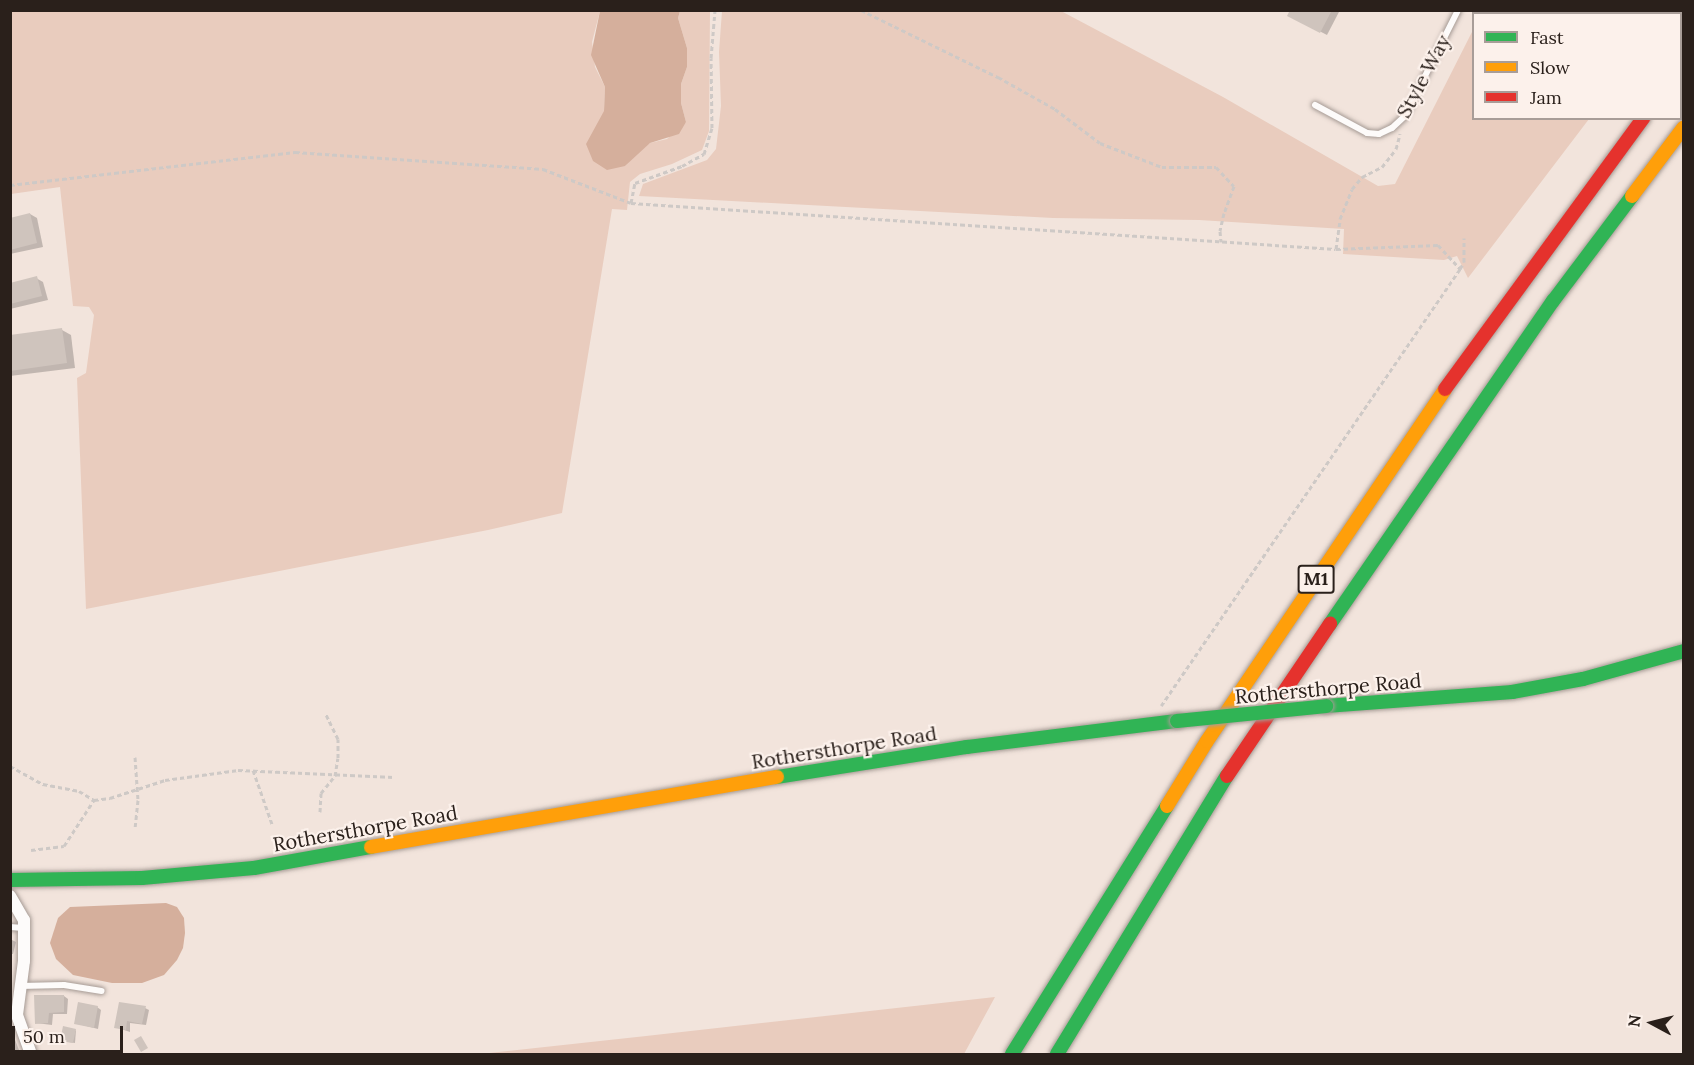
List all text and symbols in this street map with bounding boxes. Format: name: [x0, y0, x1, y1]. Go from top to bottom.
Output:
legend: [1472, 12, 1682, 120]
text: Fast: [1530, 26, 1564, 49]
street label: Style Way: [1391, 30, 1455, 122]
text: Slow: [1530, 56, 1570, 79]
text: Jam: [1530, 86, 1562, 109]
road number: M1: [1296, 564, 1336, 594]
street label: Rothersthorpe Road: [1234, 668, 1422, 708]
street label: Rothersthorpe Road: [750, 721, 938, 773]
street label: Rothersthorpe Road: [271, 800, 459, 856]
north arrow: [1622, 993, 1682, 1053]
text: N: [1623, 1013, 1645, 1028]
scale bar: [15, 1014, 126, 1052]
text: 50 m: [23, 1025, 65, 1048]

